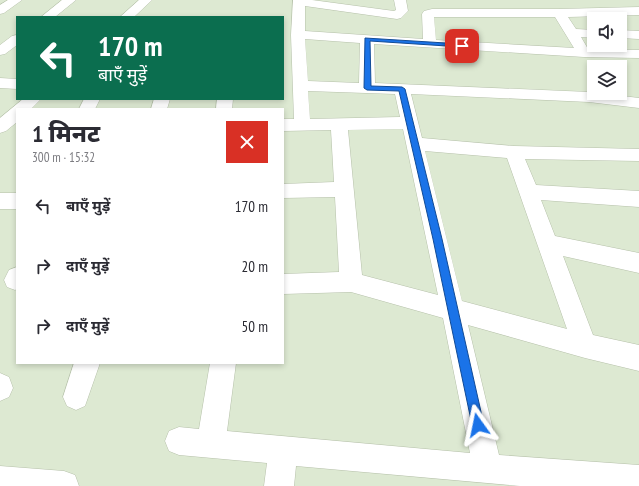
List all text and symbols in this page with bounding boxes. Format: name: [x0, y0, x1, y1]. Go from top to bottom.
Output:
map controls: [587, 12, 627, 100]
button: sound: [587, 12, 627, 52]
text: 170 m: [98, 27, 162, 64]
pin: [445, 29, 479, 63]
icon: left: [32, 32, 84, 84]
icon: arrive: [451, 35, 473, 57]
button: layers: [587, 60, 627, 100]
text: बाएँ मुड़ें: [98, 63, 147, 86]
text: 1 मिनट: [32, 118, 100, 149]
button: close: [226, 121, 268, 163]
text: 300 m · 15:32: [32, 149, 95, 166]
icon: left: [32, 195, 54, 217]
text: बाएँ मुड़ें: [66, 196, 110, 215]
text: 170 m: [235, 197, 268, 216]
icon: right: [32, 255, 54, 277]
text: दाएँ मुड़ें: [66, 256, 109, 275]
text: 20 m: [242, 257, 268, 276]
icon: right: [32, 315, 54, 337]
text: दाएँ मुड़ें: [66, 316, 109, 335]
text: 50 m: [242, 317, 268, 336]
position arrow: [457, 404, 499, 446]

